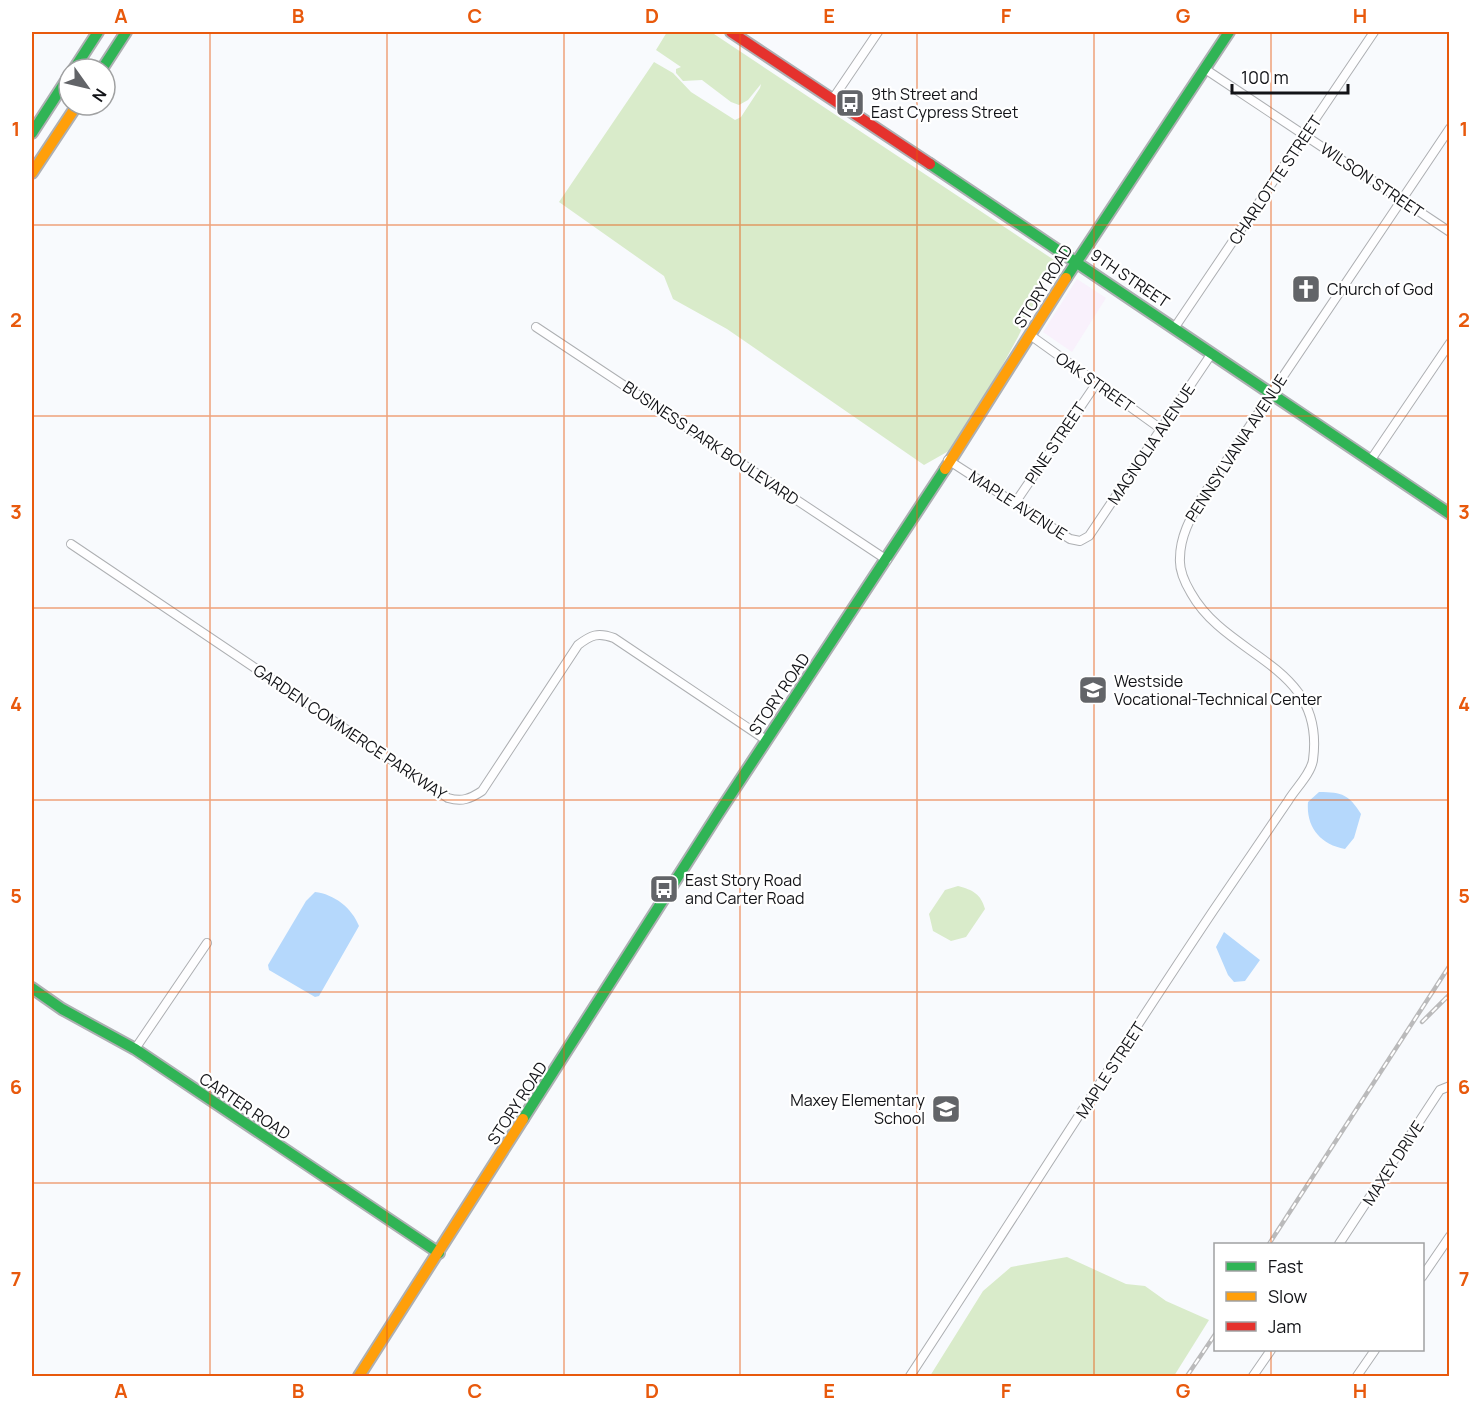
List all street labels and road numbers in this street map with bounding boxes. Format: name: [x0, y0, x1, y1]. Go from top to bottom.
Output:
street label: CHARLOTTE STREET: [1224, 111, 1327, 249]
street label: WILSON STREET: [1316, 137, 1428, 223]
street label: STORY ROAD: [1009, 240, 1078, 332]
street label: 9TH STREET: [1086, 243, 1174, 313]
street label: OAK STREET: [1051, 347, 1139, 417]
street label: PENNSYLVANIA AVENUE: [1180, 370, 1292, 526]
street label: BUSINESS PARK BOULEVARD: [619, 376, 804, 510]
street label: MAGNOLIA AVENUE: [1102, 379, 1200, 509]
street label: PINE STREET: [1020, 398, 1091, 488]
street label: MAPLE AVENUE: [965, 465, 1071, 545]
street label: STORY ROAD: [743, 648, 815, 739]
street label: GARDEN COMMERCE PARKWAY: [249, 659, 451, 805]
street label: MAPLE STREET: [1071, 1017, 1150, 1123]
street label: STORY ROAD: [482, 1057, 552, 1149]
street label: CARTER ROAD: [195, 1067, 295, 1145]
street label: MAXEY DRIVE: [1357, 1116, 1429, 1210]

